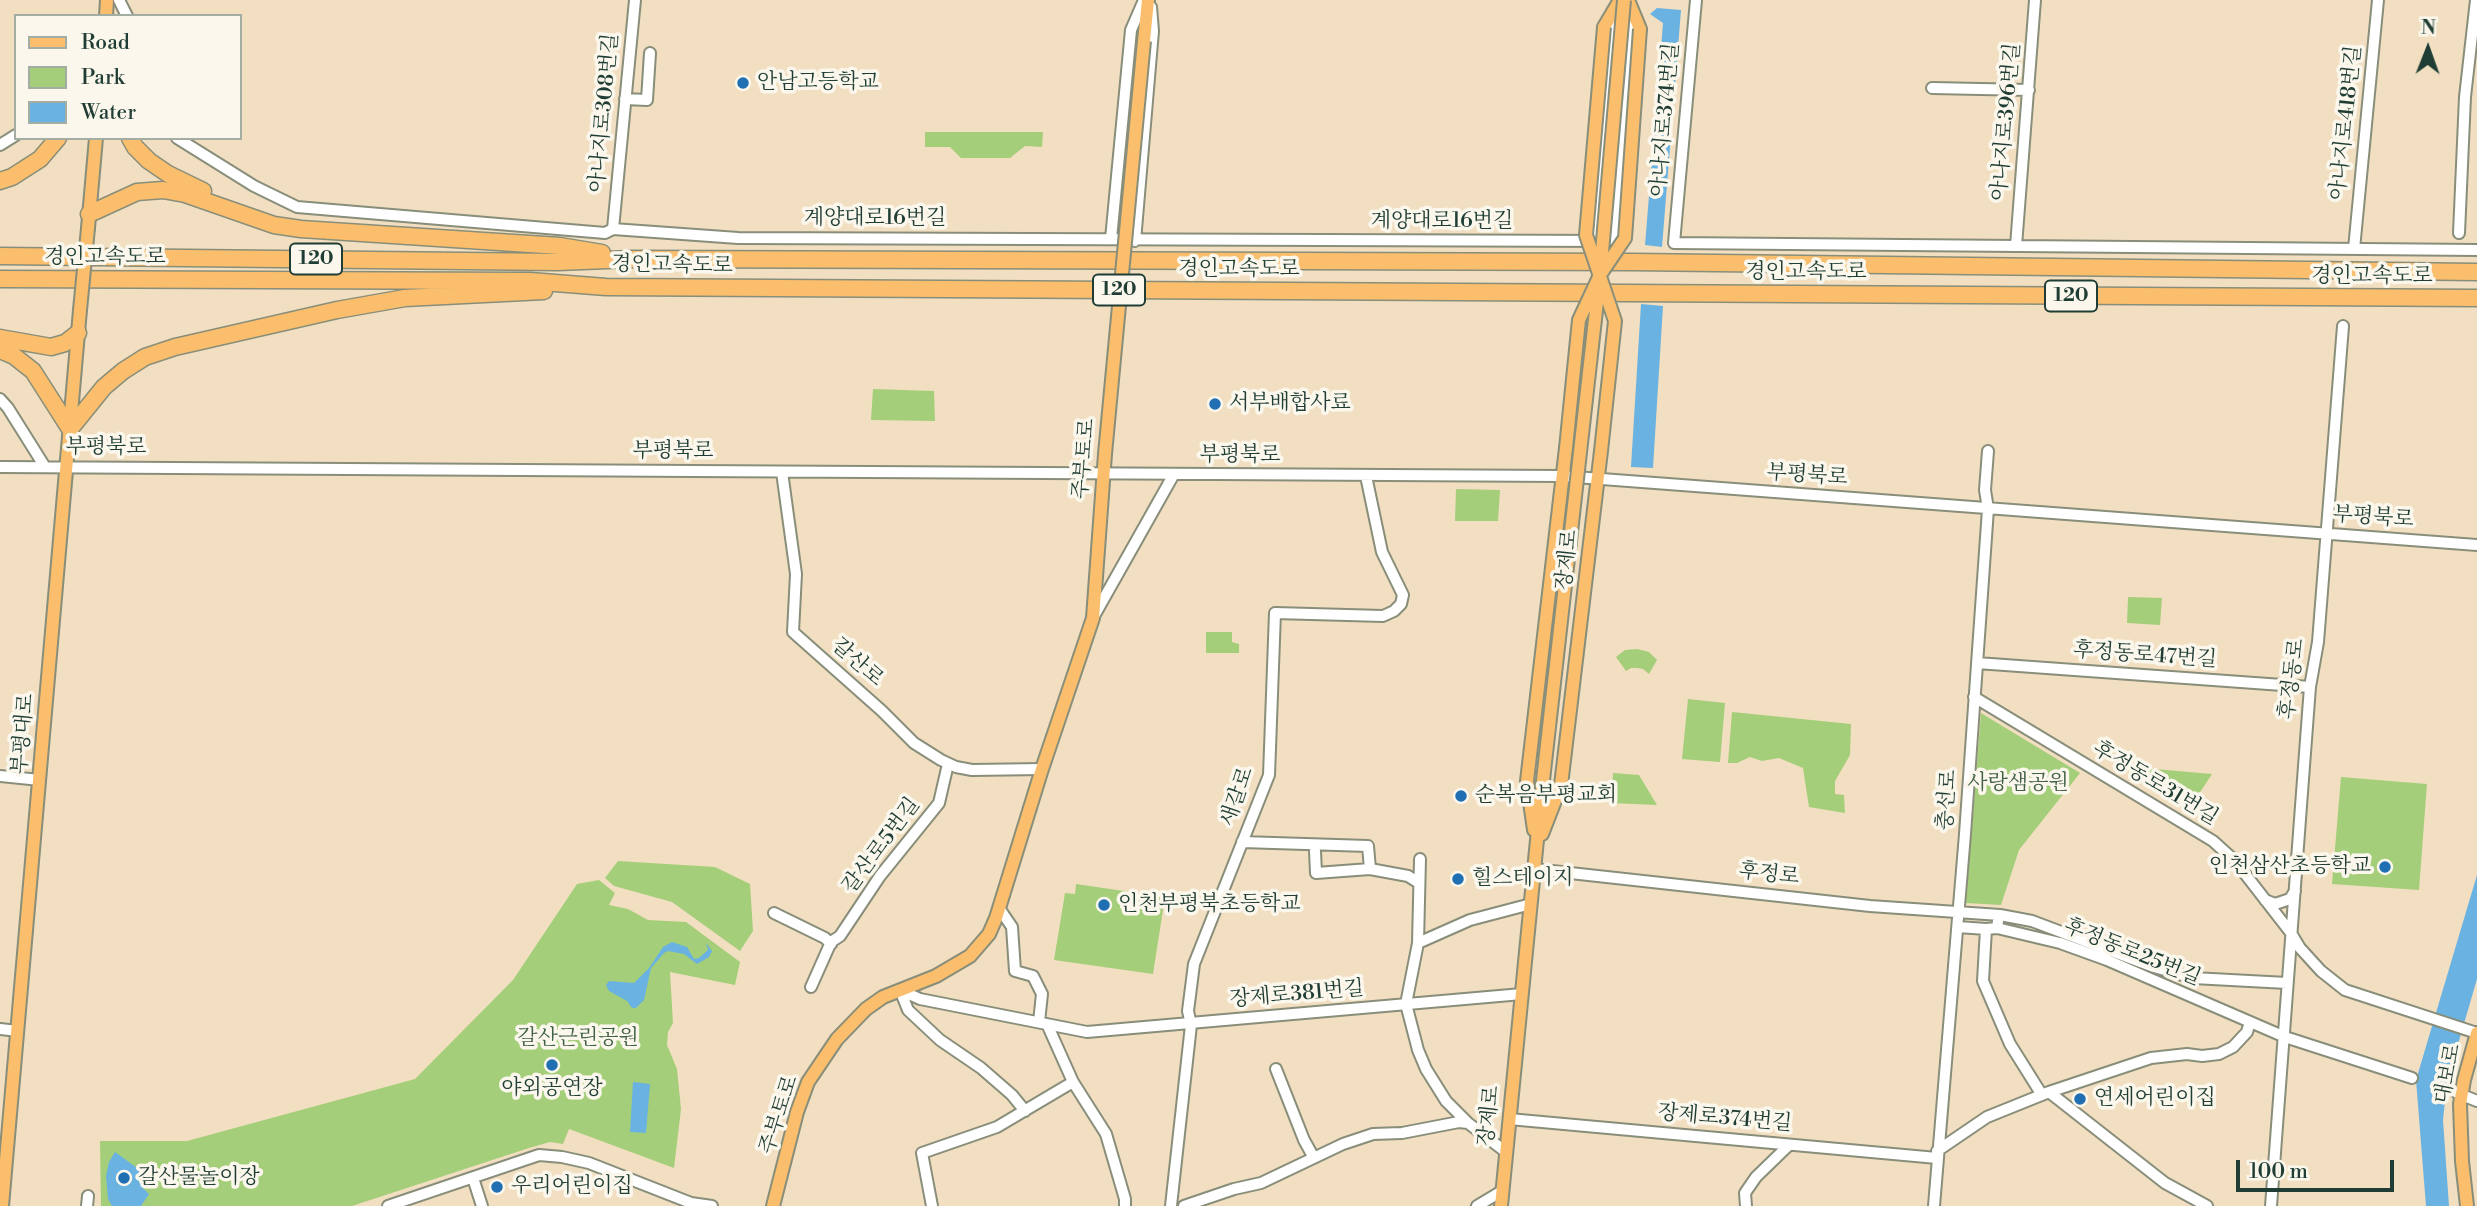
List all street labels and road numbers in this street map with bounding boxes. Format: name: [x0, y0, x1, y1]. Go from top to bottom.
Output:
street label: 아나지로308번길: [585, 32, 625, 194]
street label: 아나지로374번길: [1647, 42, 1685, 198]
street label: 아나지로396번길: [1988, 42, 2026, 202]
street label: 아나지로418번길: [2326, 44, 2368, 202]
street label: 계양대로16번길: [804, 206, 946, 232]
street label: 계양대로16번길: [1371, 209, 1513, 235]
road number: 120: [290, 244, 342, 274]
street label: 경인고속도로: [44, 245, 166, 271]
street label: 경인고속도로: [611, 252, 733, 280]
street label: 경인고속도로: [1178, 257, 1300, 283]
street label: 경인고속도로: [1745, 260, 1867, 286]
street label: 경인고속도로: [2311, 264, 2433, 290]
road number: 120: [1093, 274, 1145, 306]
road number: 120: [2045, 280, 2097, 312]
street label: 주부토로: [1069, 417, 1101, 501]
street label: 부평북로: [65, 435, 147, 461]
street label: 부평북로: [632, 439, 714, 465]
street label: 부평북로: [1199, 443, 1281, 469]
street label: 부평북로: [1766, 461, 1848, 491]
street label: 부평북로: [2332, 503, 2414, 533]
street label: 장제로: [1552, 528, 1584, 592]
street label: 갈산로: [826, 634, 888, 692]
street label: 후정동로: [2276, 637, 2310, 721]
street label: 후정동로47번길: [2072, 638, 2218, 674]
street label: 부평대로: [8, 692, 40, 776]
street label: 후정동로31번길: [2088, 737, 2222, 831]
street label: 새갈로: [1216, 764, 1260, 830]
street label: 충선로: [1933, 769, 1963, 831]
street label: 갈산로5번길: [838, 793, 926, 899]
street label: 후정로: [1737, 859, 1801, 891]
street label: 후정동로25번길: [2060, 914, 2204, 992]
street label: 장제로381번길: [1229, 977, 1365, 1013]
street label: 대보로: [2431, 1042, 2467, 1106]
street label: 주부토로: [755, 1073, 805, 1157]
street label: 장제로: [1474, 1084, 1506, 1148]
street label: 장제로374번길: [1657, 1101, 1793, 1137]

